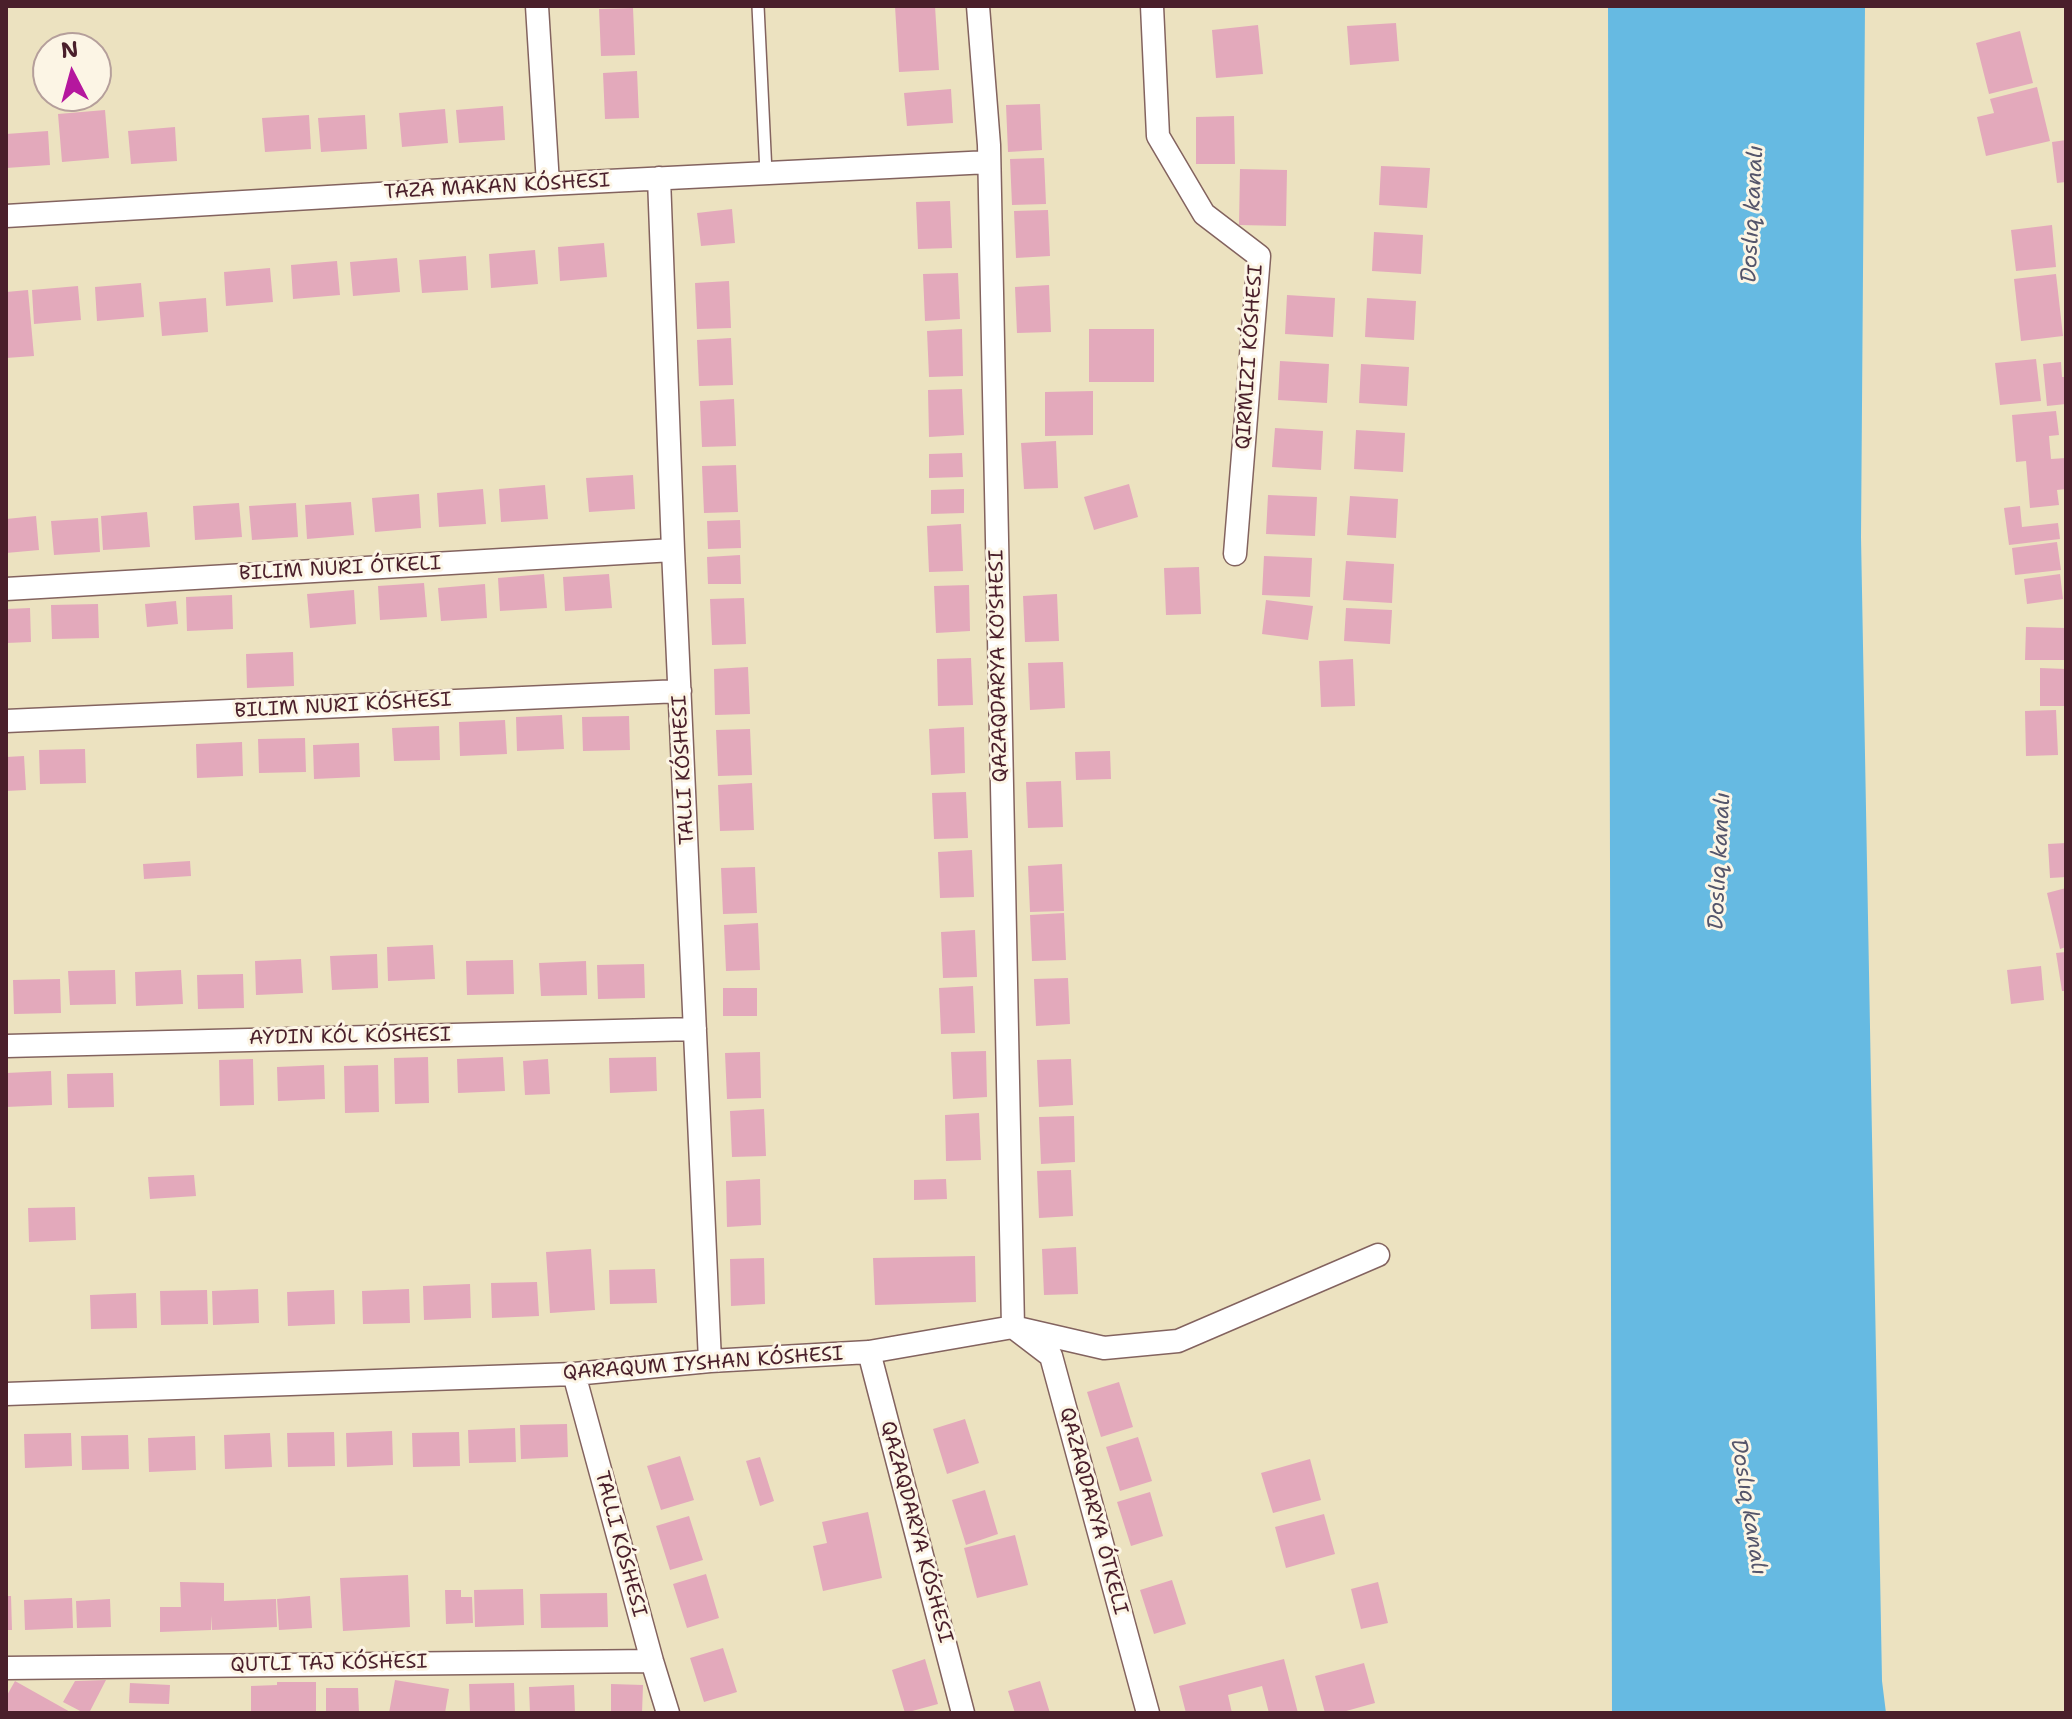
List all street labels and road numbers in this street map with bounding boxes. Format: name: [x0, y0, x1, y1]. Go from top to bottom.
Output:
street label: TAZA MAKAN KÓSHESI: [383, 169, 611, 205]
street label: QIRMIZI KÓSHESI: [1232, 263, 1268, 451]
street label: QAZAQDARYA KO'SHESI: [985, 549, 1013, 783]
street label: BILIM NURI ÓTKELI: [238, 552, 442, 586]
street label: BILIM NURI KÓSHESI: [234, 688, 452, 724]
street label: TALLI KÓSHESI: [668, 694, 700, 846]
street label: AYDIN KÓL KÓSHESI: [249, 1023, 451, 1051]
street label: QARAQUM IYSHAN KÓSHESI: [562, 1342, 844, 1386]
street label: QAZAQDARYA ÓTKELI: [1054, 1405, 1132, 1617]
street label: QAZAQDARYA KÓSHESI: [875, 1418, 957, 1646]
street label: TALLI KÓSHESI: [589, 1468, 651, 1620]
street label: QUTLI TAJ KÓSHESI: [230, 1650, 428, 1678]

